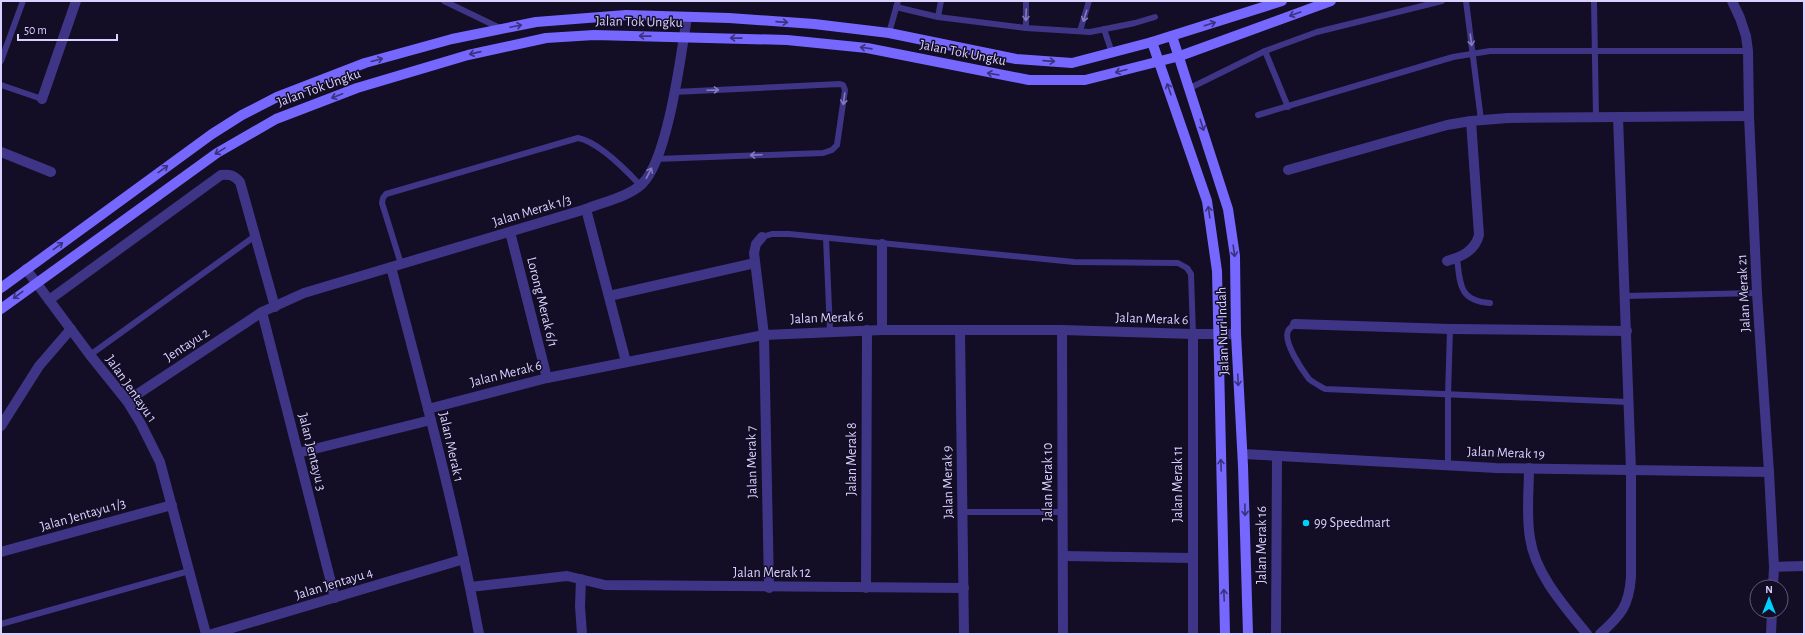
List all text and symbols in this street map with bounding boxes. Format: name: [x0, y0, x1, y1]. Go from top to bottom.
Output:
one-way arrow: [1022, 8, 1030, 21]
one-way arrow: [1081, 9, 1088, 22]
one-way arrow: [1289, 11, 1301, 19]
street label: Jalan Tok Ungku: [595, 14, 683, 30]
scale bar: [18, 16, 117, 42]
one-way arrow: [775, 18, 788, 25]
one-way arrow: [1203, 20, 1216, 27]
one-way arrow: [510, 21, 523, 29]
text: 50 m: [24, 24, 47, 36]
one-way arrow: [639, 32, 652, 40]
one-way arrow: [1467, 33, 1475, 46]
one-way arrow: [730, 35, 743, 42]
street label: Jalan Tok Ungku: [919, 38, 1007, 68]
one-way arrow: [860, 44, 873, 52]
one-way arrow: [469, 50, 482, 58]
one-way arrow: [370, 55, 383, 63]
one-way arrow: [1042, 58, 1055, 65]
street label: Jalan Tok Ungku: [276, 66, 362, 110]
one-way arrow: [1115, 67, 1128, 75]
one-way arrow: [987, 70, 1000, 78]
one-way arrow: [1164, 83, 1172, 95]
one-way arrow: [706, 87, 719, 94]
one-way arrow: [332, 92, 344, 100]
one-way arrow: [840, 92, 847, 105]
one-way arrow: [1198, 119, 1206, 131]
one-way arrow: [214, 148, 226, 156]
one-way arrow: [750, 151, 763, 159]
one-way arrow: [157, 165, 168, 174]
one-way arrow: [646, 167, 653, 179]
street label: Jalan Merak 1/3: [491, 192, 573, 230]
one-way arrow: [1205, 206, 1213, 219]
one-way arrow: [52, 242, 63, 250]
one-way arrow: [1230, 244, 1238, 257]
street label: Jalan Merak 21: [1735, 254, 1753, 332]
street label: Lorong Merak 6/1: [524, 256, 560, 348]
street label: Jalan Nuri Indah: [1214, 287, 1232, 375]
one-way arrow: [13, 291, 24, 300]
street label: Jalan Merak 6: [790, 310, 864, 326]
street label: Jalan Merak 6: [1115, 311, 1189, 327]
street label: Jentayu 2: [162, 325, 212, 365]
street label: Jalan Jentayu 1: [103, 353, 159, 425]
street label: Jalan Merak 6: [469, 358, 543, 390]
one-way arrow: [1235, 373, 1242, 386]
street label: Jalan Merak 1: [436, 411, 466, 483]
street label: Jalan Jentayu 3: [296, 412, 328, 492]
street label: Jalan Merak 8: [845, 422, 859, 496]
street label: Jalan Merak 7: [744, 425, 760, 498]
street label: Jalan Merak 10: [1041, 443, 1055, 521]
street label: Jalan Merak 9: [940, 445, 956, 519]
street label: Jalan Merak 19: [1467, 445, 1545, 461]
street label: Jalan Merak 11: [1171, 446, 1185, 522]
one-way arrow: [1217, 459, 1225, 472]
street label: Jalan Jentayu 1/3: [39, 496, 128, 534]
one-way arrow: [1241, 503, 1248, 516]
street label: Jalan Merak 16: [1255, 506, 1269, 584]
place label: 99 Speedmart: [1314, 516, 1390, 530]
marker: 99 Speedmart: [1301, 518, 1311, 528]
street label: Jalan Jentayu 4: [293, 565, 375, 602]
street label: Jalan Merak 12: [733, 566, 811, 580]
north arrow: [1749, 579, 1789, 619]
text: N: [1765, 584, 1773, 595]
one-way arrow: [1220, 589, 1228, 602]

